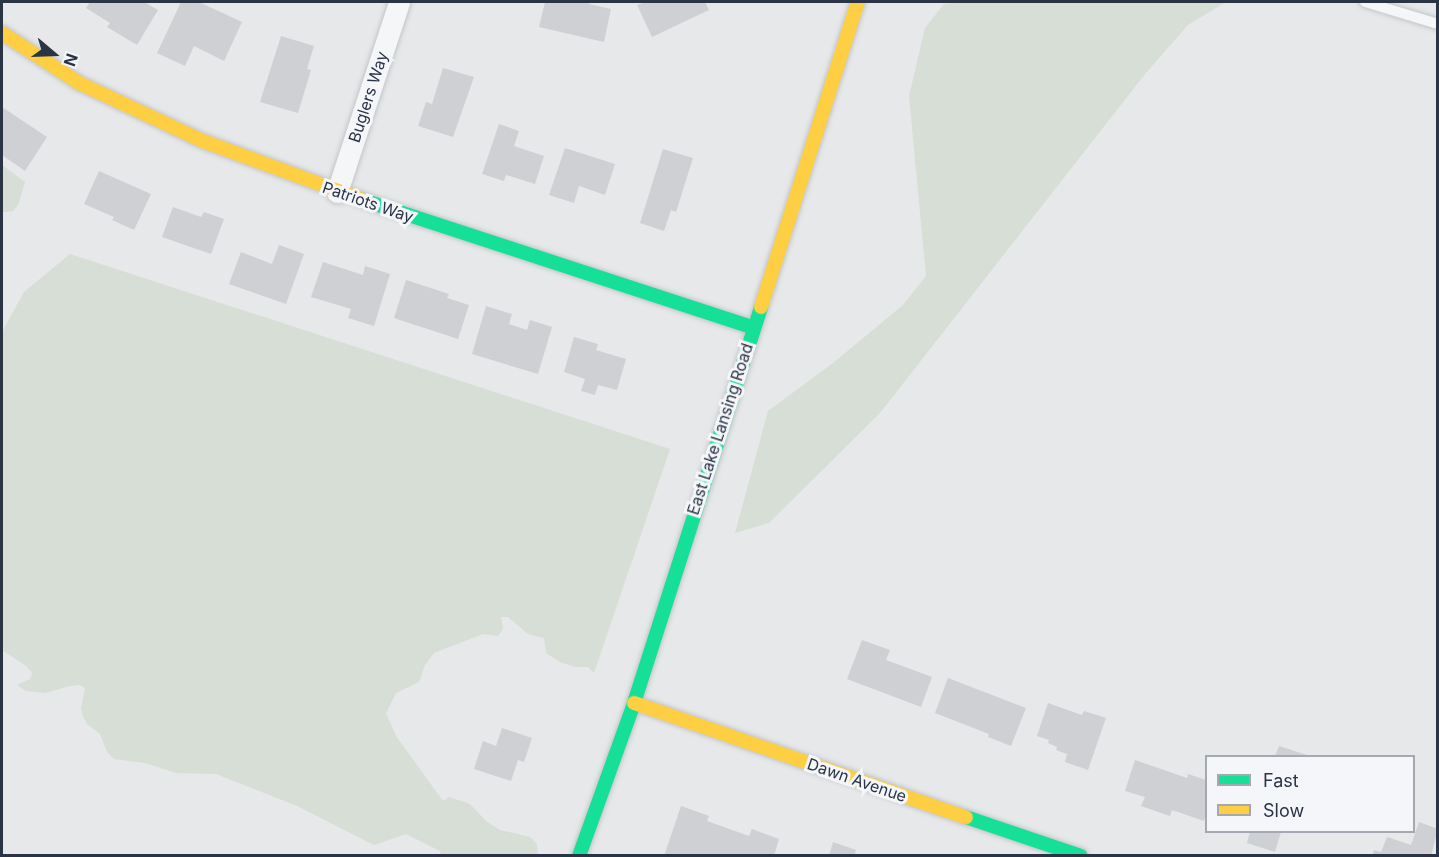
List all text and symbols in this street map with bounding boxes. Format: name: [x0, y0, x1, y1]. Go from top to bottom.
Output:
north arrow: [24, 24, 84, 84]
street label: Buglers Way: [344, 49, 392, 145]
text: N: [60, 51, 82, 69]
street label: Patriots Way: [320, 177, 416, 227]
street label: East Lake Lansing Road: [683, 341, 757, 517]
street label: Dawn Avenue: [805, 754, 909, 806]
legend: [1205, 755, 1415, 833]
text: Fast: [1263, 770, 1299, 791]
text: Slow: [1263, 800, 1304, 821]

